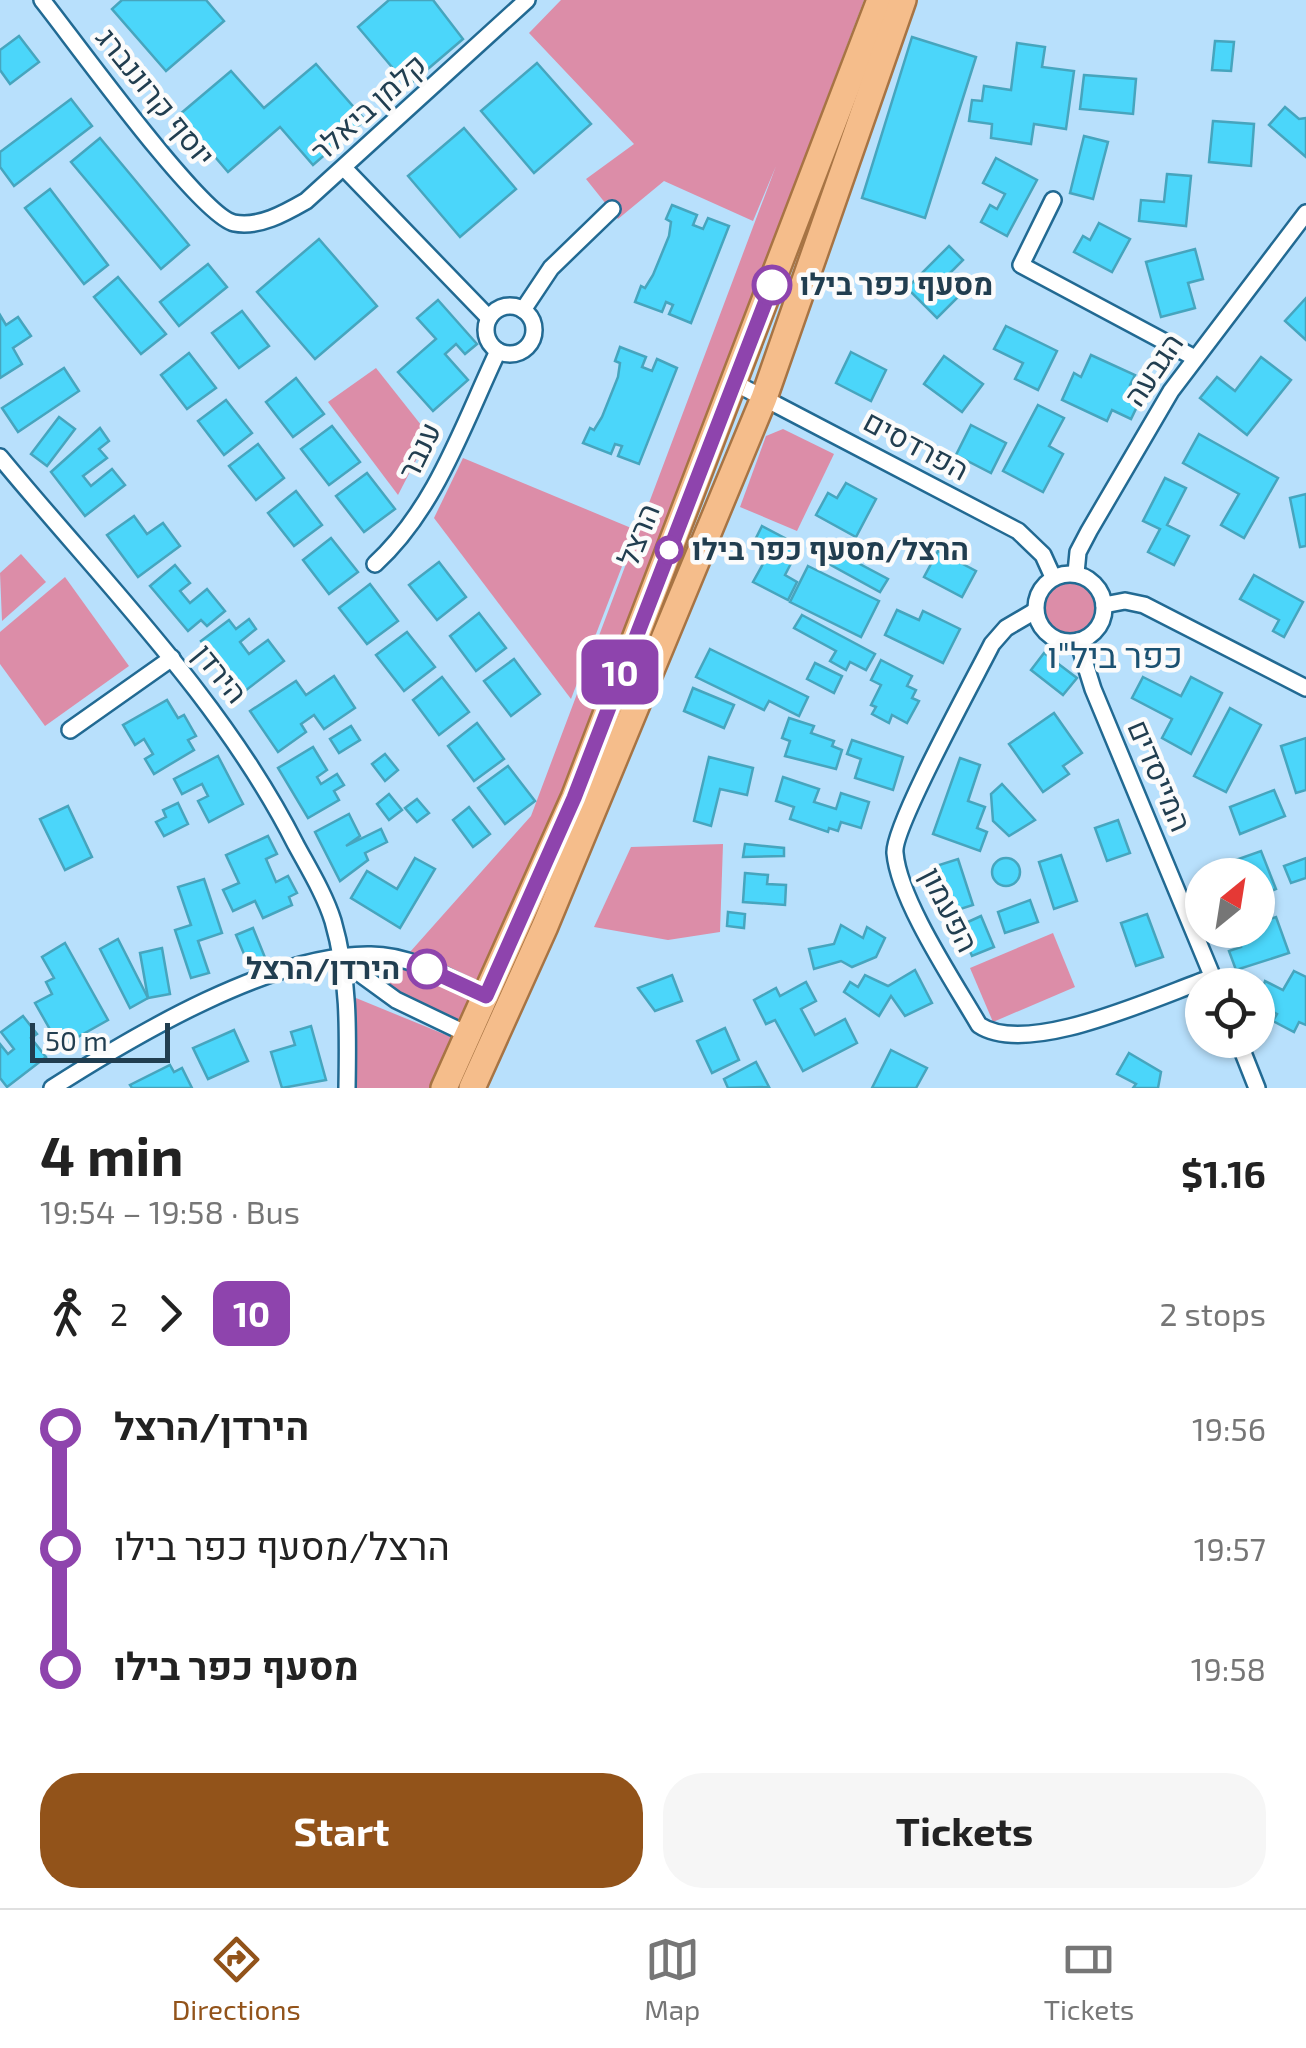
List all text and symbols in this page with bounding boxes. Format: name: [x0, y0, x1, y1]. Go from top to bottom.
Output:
street label: יוסף קרוננברג: [90, 19, 223, 172]
street label: קלמן ביאלר: [303, 45, 433, 168]
place label: מסעף כפר בילו: [800, 265, 993, 301]
marker: מסעף כפר בילו: [753, 266, 791, 304]
street label: הגבעה: [1115, 326, 1190, 412]
street label: הפרדסים: [858, 402, 976, 487]
street label: ענבר: [389, 416, 447, 484]
street label: הרצל: [608, 498, 666, 571]
place label: הרצל/מסעף כפר בילו: [692, 530, 969, 566]
marker: הרצל/מסעף כפר בילו: [656, 537, 682, 563]
district label: כפר ביל"ו: [1047, 633, 1183, 675]
street label: הירדן: [187, 636, 256, 710]
line badge: 10: [575, 640, 665, 704]
text: 10: [601, 651, 639, 693]
street label: המייסדים: [1121, 714, 1200, 836]
north arrow: [1185, 858, 1275, 948]
map controls: [1185, 858, 1275, 1058]
street label: הפעמון: [914, 861, 987, 957]
place label: הירדן/הרצל: [246, 949, 400, 985]
marker: הירדן/הרצל: [408, 950, 446, 988]
button: locate: [1185, 968, 1275, 1058]
scale bar: [30, 1018, 170, 1062]
text: 50 m: [45, 1023, 108, 1057]
text: 4 min: [40, 1121, 184, 1187]
text: $1.16: [1181, 1150, 1266, 1196]
text: 19:54 – 19:58 · Bus: [40, 1192, 300, 1230]
icon: walk: [40, 1286, 95, 1341]
icon: forward: [143, 1286, 198, 1341]
text: 10: [233, 1292, 270, 1334]
text: 2: [110, 1294, 128, 1332]
text: 2 stops: [1159, 1294, 1266, 1332]
text: הירדן/הרצל: [114, 1402, 309, 1448]
text: 19:56: [1192, 1409, 1266, 1447]
text: הרצל/מסעף כפר בילו: [114, 1522, 450, 1568]
text: 19:57: [1194, 1529, 1266, 1567]
text: מסעף כפר בילו: [114, 1642, 359, 1688]
text: 19:58: [1191, 1649, 1266, 1687]
button: Start: [40, 1773, 643, 1888]
button: Tickets: [663, 1773, 1266, 1888]
tab: Directions: [172, 1932, 301, 2026]
tab: Map: [644, 1932, 700, 2026]
tab: Tickets: [1044, 1932, 1134, 2026]

